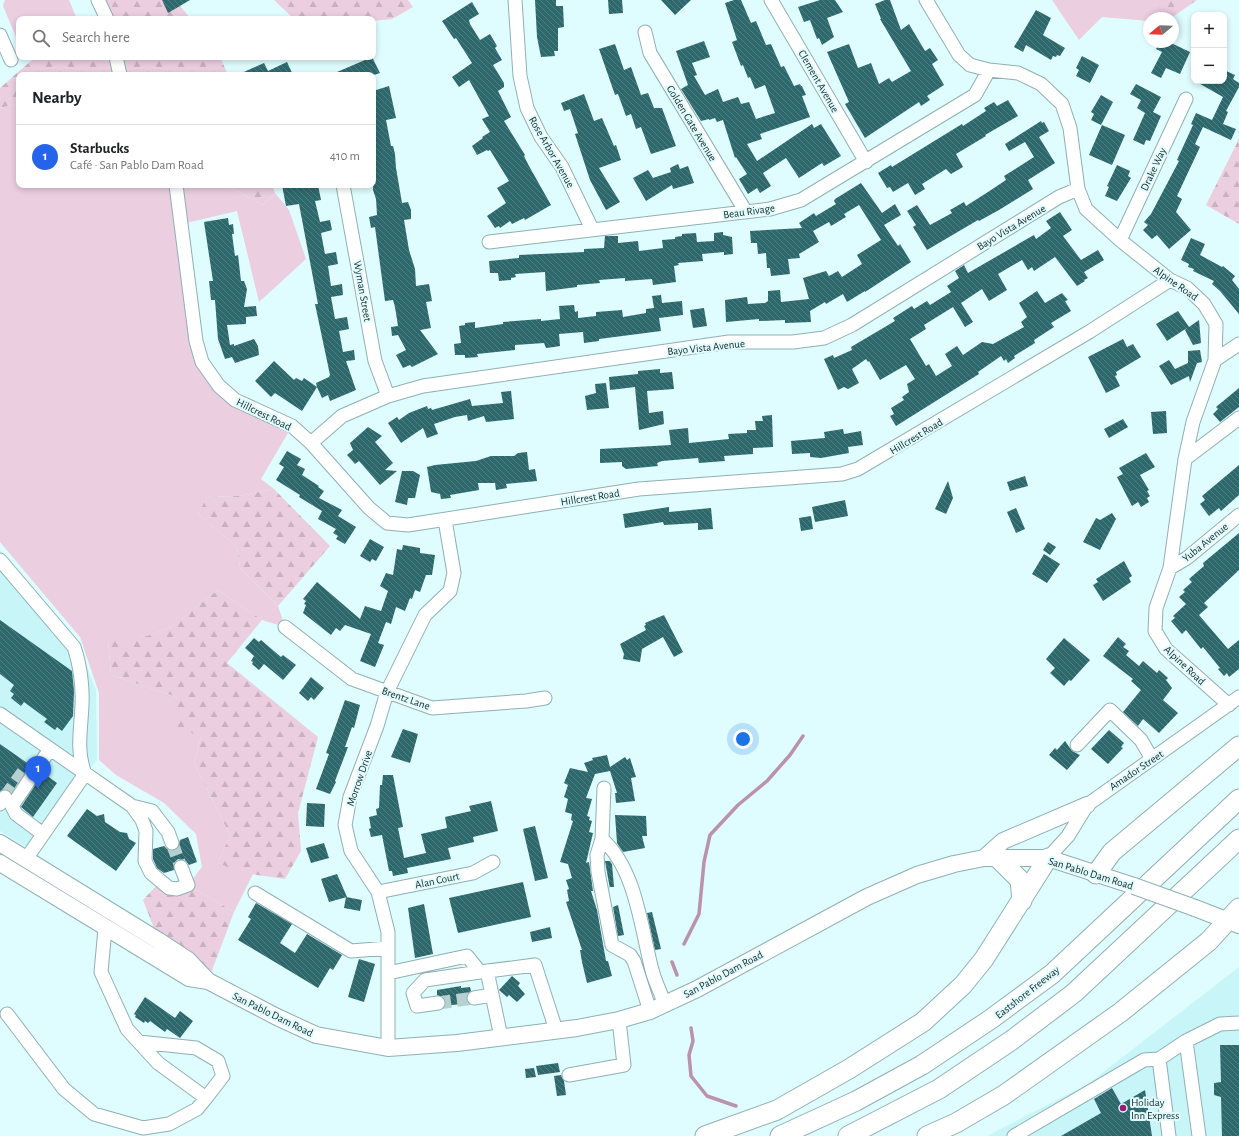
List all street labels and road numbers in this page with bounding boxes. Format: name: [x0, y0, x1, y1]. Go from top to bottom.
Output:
street label: Clement Avenue: [796, 48, 841, 115]
street label: Golden Gate Avenue: [665, 83, 719, 163]
street label: Rose Arbor Avenue: [527, 115, 576, 190]
street label: Drake Way: [1139, 146, 1168, 192]
street label: Beau Rivage: [722, 202, 776, 221]
street label: Bayo Vista Avenue: [975, 203, 1048, 252]
street label: Wyman Street: [352, 260, 373, 323]
street label: Alpine Road: [1151, 264, 1200, 303]
street label: Bayo Vista Avenue: [667, 338, 745, 357]
street label: Hillcrest Road: [235, 396, 293, 433]
street label: Hillcrest Road: [888, 416, 945, 457]
street label: Hillcrest Road: [560, 487, 621, 508]
street label: Yuba Avenue: [1180, 521, 1230, 564]
street label: Alpine Road: [1162, 644, 1208, 687]
street label: Brentz Lane: [380, 685, 431, 712]
street label: Amador Street: [1107, 748, 1166, 792]
street label: Morrow Drive: [345, 749, 374, 807]
street label: San Pablo Dam Road: [1047, 855, 1135, 892]
street label: Alan Court: [414, 870, 461, 891]
street label: San Pablo Dam Road: [682, 949, 765, 1000]
street label: Eastshore Freeway: [993, 964, 1062, 1021]
street label: San Pablo Dam Road: [231, 990, 315, 1039]

